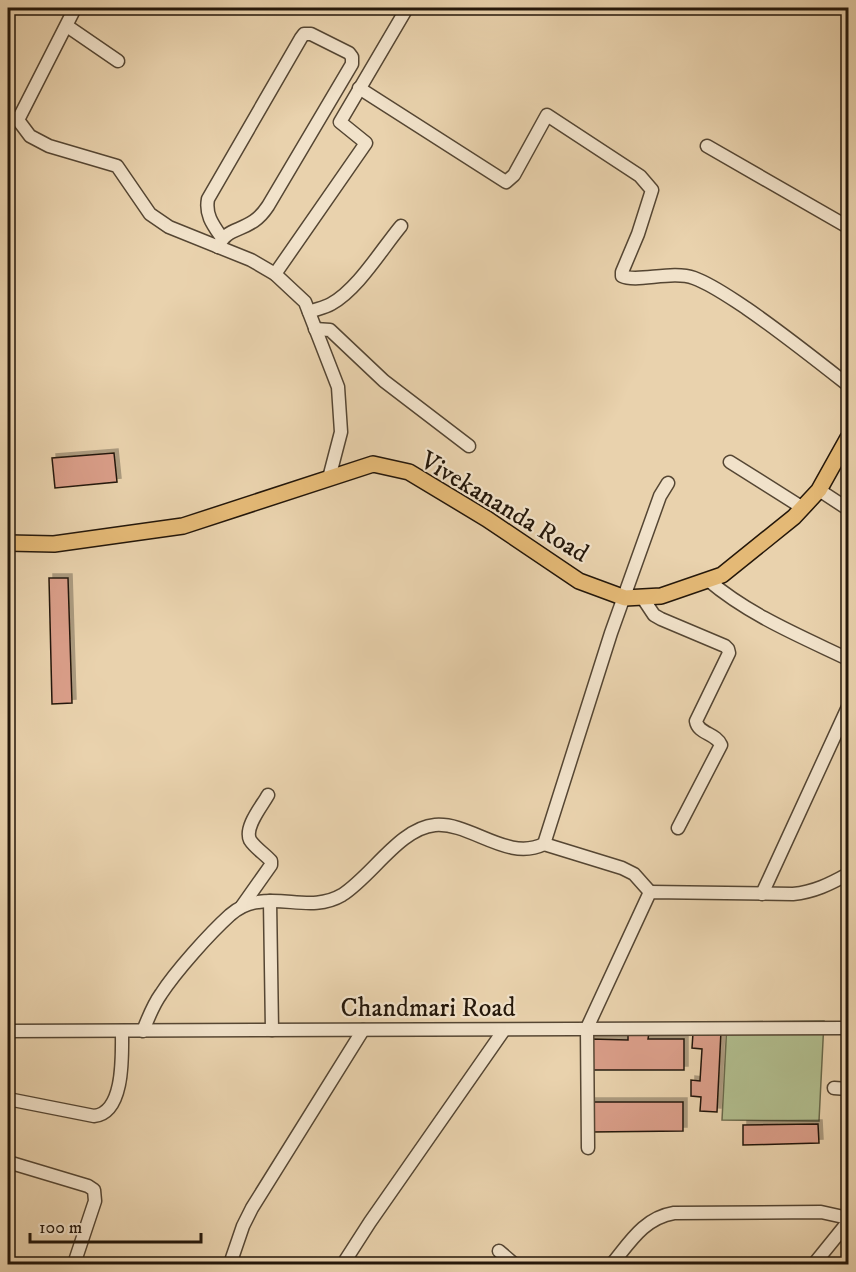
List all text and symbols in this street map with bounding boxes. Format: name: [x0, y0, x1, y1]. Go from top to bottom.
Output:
street label: Vivekananda Road: [413, 444, 594, 571]
street label: Chandmari Road: [341, 992, 515, 1025]
scale bar: [30, 1206, 201, 1244]
text: 100 m: [39, 1217, 82, 1239]

